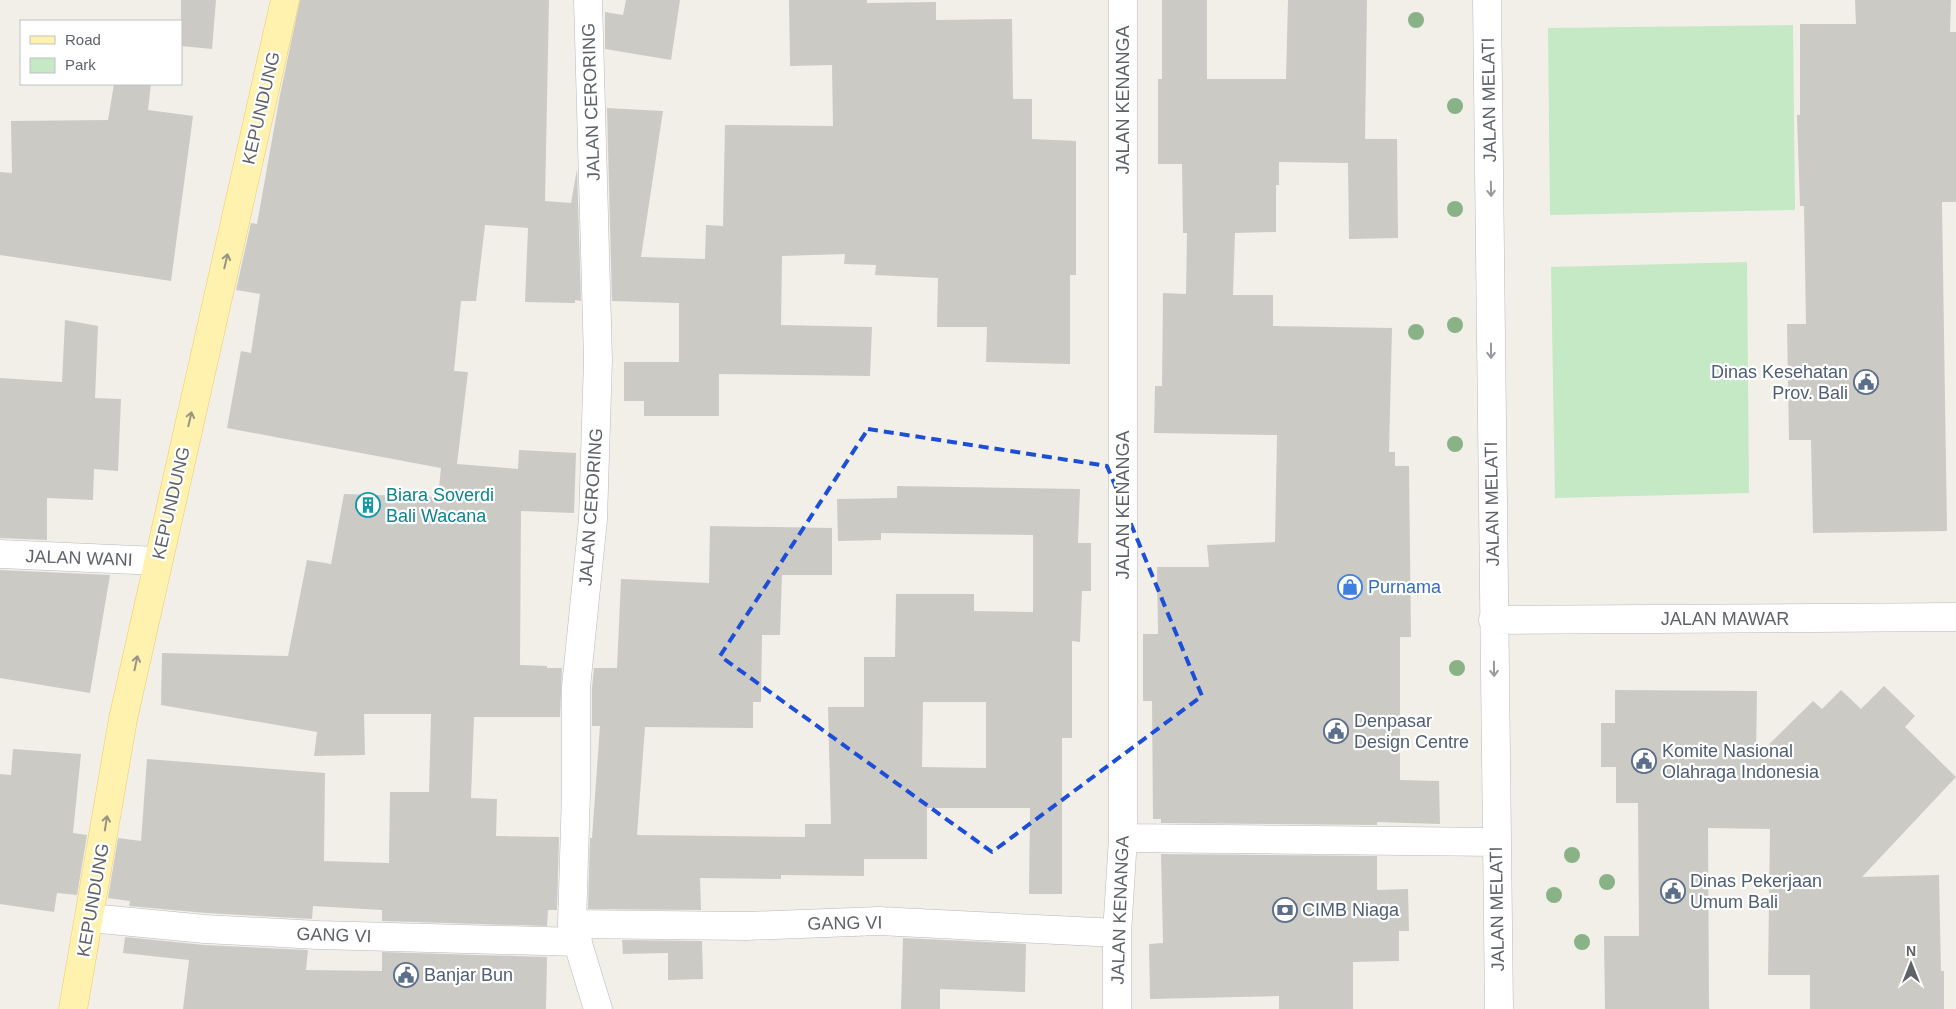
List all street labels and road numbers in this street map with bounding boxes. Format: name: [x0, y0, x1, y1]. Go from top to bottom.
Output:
street label: JALAN CERORING: [578, 23, 604, 181]
street label: JALAN KENANGA: [1113, 25, 1133, 175]
street label: JALAN MELATI: [1478, 37, 1500, 163]
street label: KEPUNDUNG: [238, 50, 284, 166]
street label: JALAN CERORING: [576, 427, 606, 587]
street label: JALAN KENANGA: [1113, 430, 1133, 580]
street label: JALAN MELATI: [1481, 441, 1503, 567]
street label: KEPUNDUNG: [148, 445, 194, 561]
street label: JALAN WANI: [25, 546, 133, 570]
street label: JALAN MAWAR: [1661, 609, 1789, 629]
street label: JALAN KENANGA: [1107, 835, 1133, 985]
street label: KEPUNDUNG: [73, 842, 113, 958]
street label: JALAN MELATI: [1486, 846, 1508, 972]
street label: GANG VI: [807, 912, 883, 934]
street label: GANG VI: [296, 924, 372, 946]

